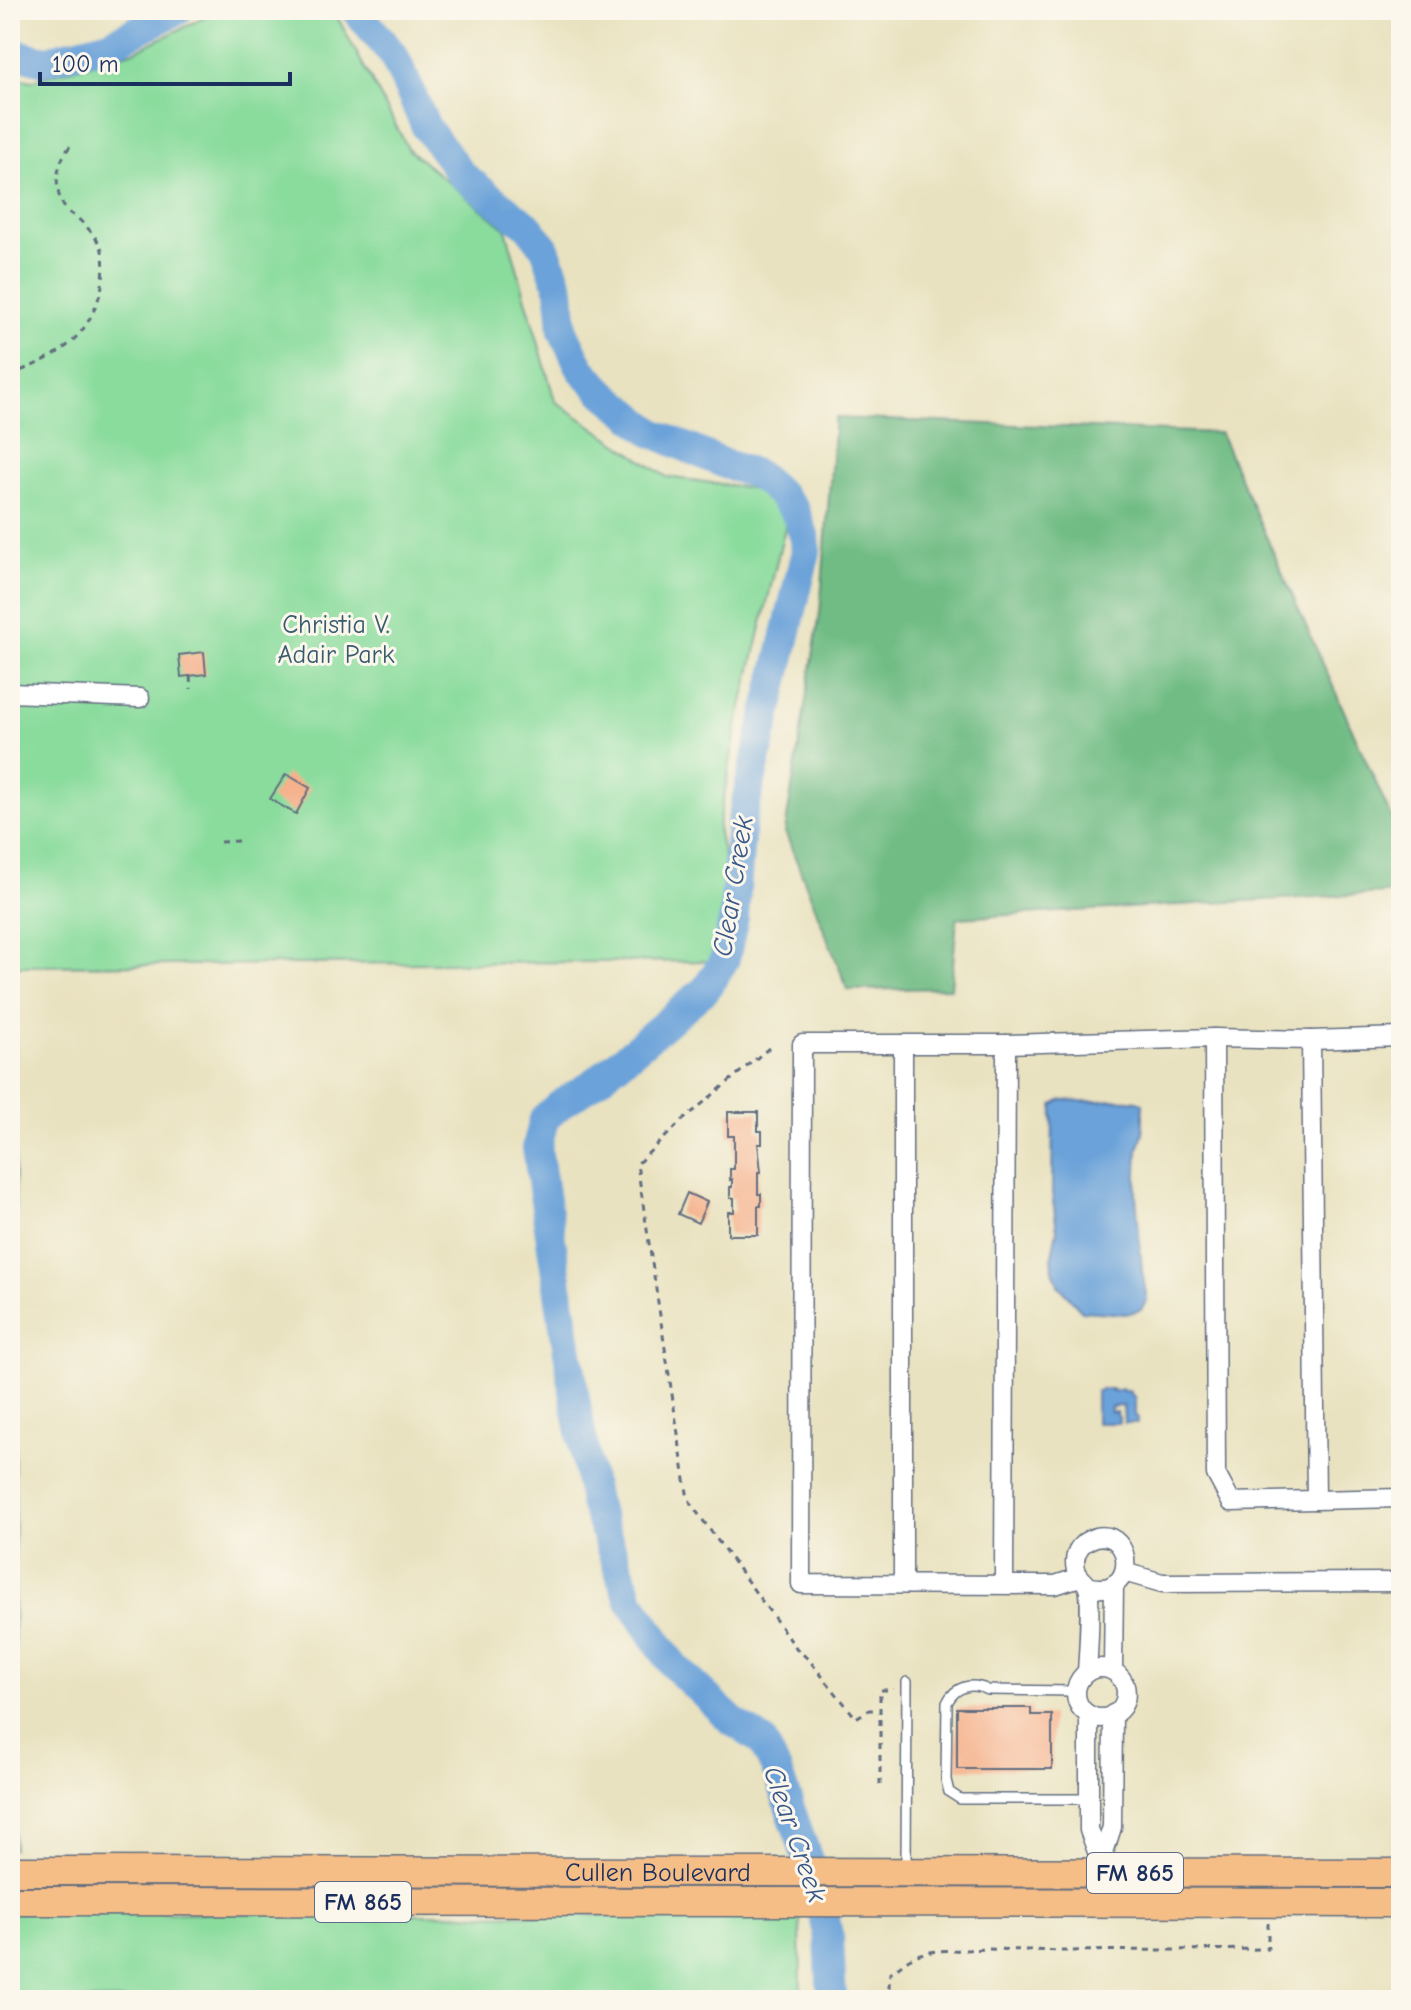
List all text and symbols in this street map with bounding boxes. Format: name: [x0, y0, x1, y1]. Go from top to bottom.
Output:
scale bar: [40, 36, 290, 86]
text: 100 m: [52, 50, 119, 78]
park label: Christia V. Adair Park: [277, 610, 395, 670]
water label: Clear Creek: [706, 813, 760, 959]
water label: Clear Creek: [757, 1762, 833, 1907]
road number: FM 865: [1087, 1853, 1183, 1893]
street label: Cullen Boulevard: [565, 1858, 751, 1888]
road number: FM 865: [315, 1882, 411, 1922]

